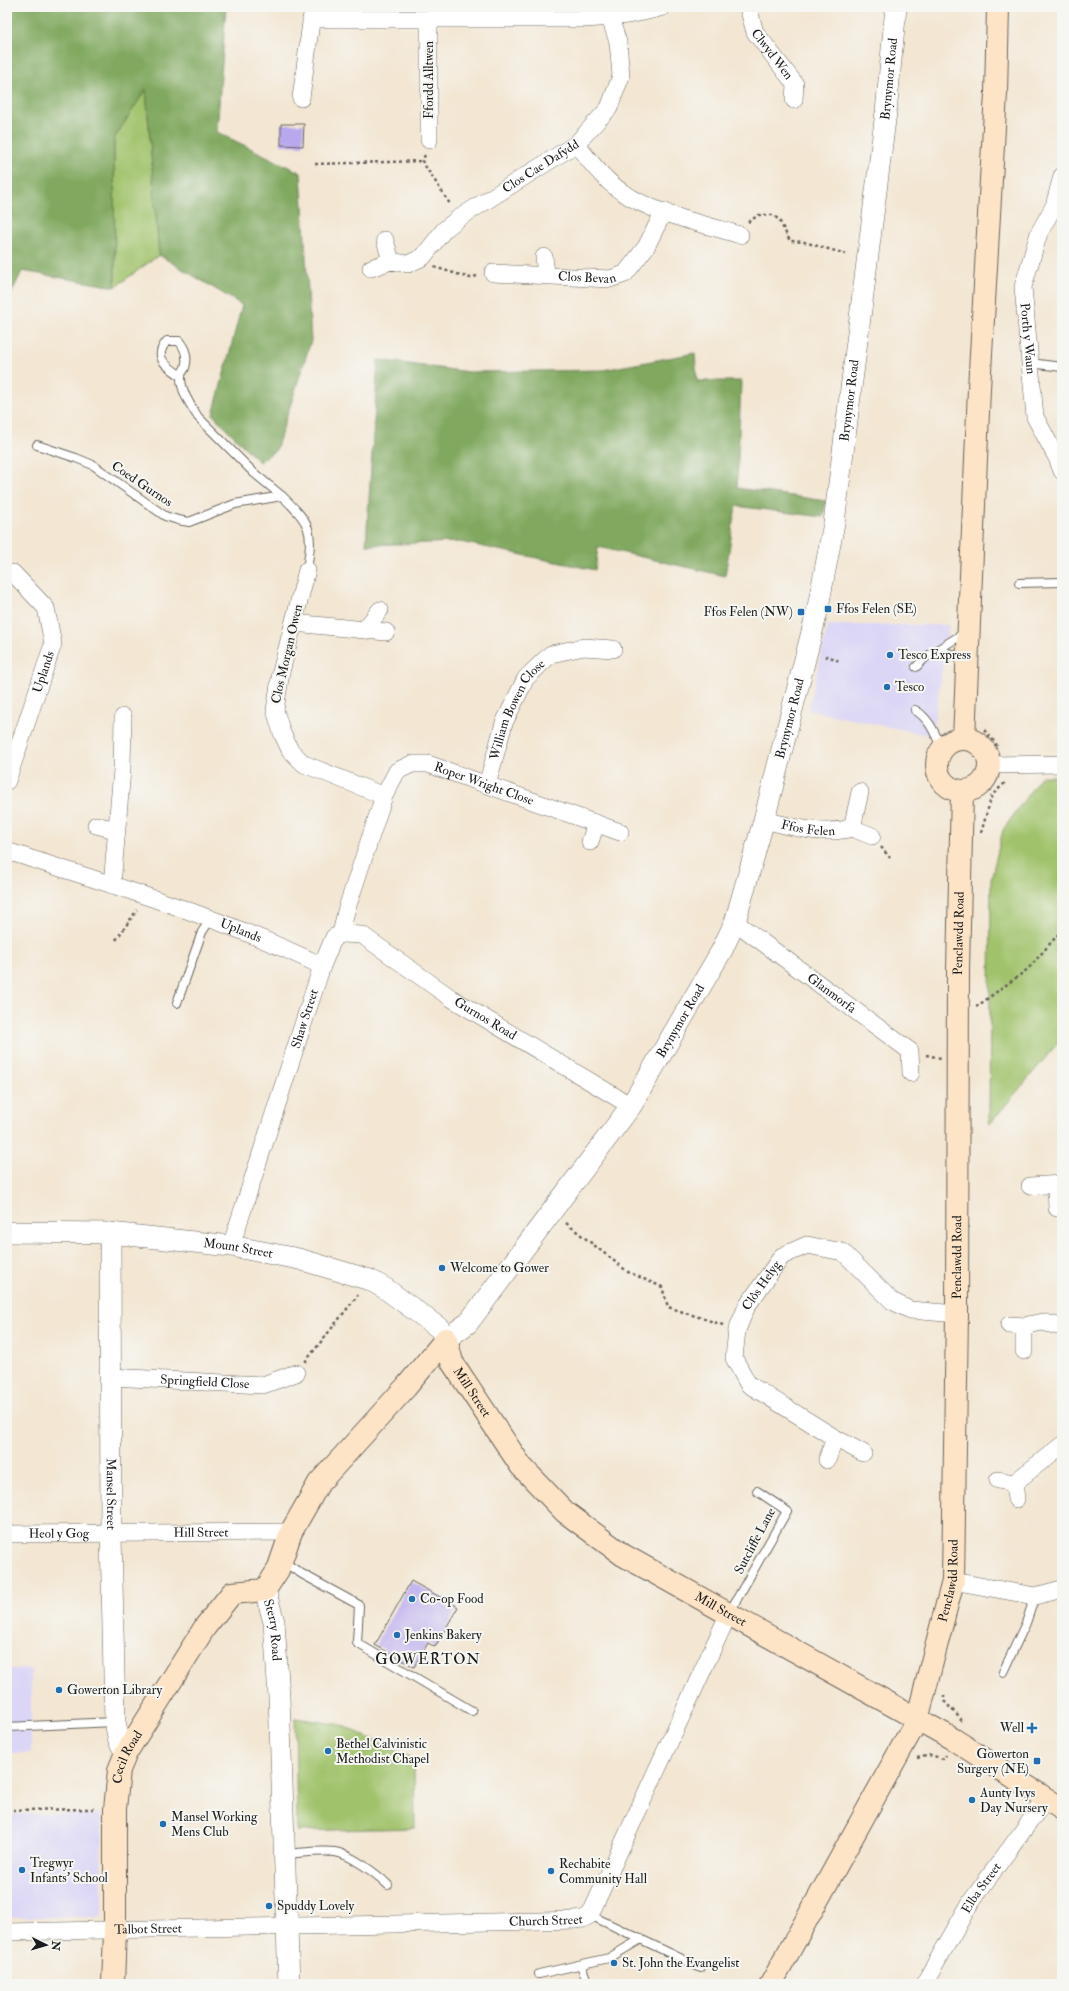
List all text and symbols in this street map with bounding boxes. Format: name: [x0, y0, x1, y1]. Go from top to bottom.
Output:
street label: Clwyd Wen: [748, 26, 797, 83]
street label: Brynymor Road: [877, 37, 901, 121]
street label: Ffordd Alltwen: [421, 41, 437, 119]
street label: Clos Cae Dafydd: [499, 136, 583, 197]
street label: Clos Bevan: [558, 268, 618, 287]
street label: Porth y Waun: [1017, 302, 1039, 375]
street label: Brynymor Road: [836, 358, 863, 442]
street label: Coed Gurnos: [108, 458, 176, 511]
place label: Ffos Felen (SE): [836, 601, 917, 617]
street label: Clos Morgan Owen: [268, 602, 306, 705]
place label: Ffos Felen (NW): [704, 604, 793, 620]
marker: Ffos Felen (SE): [823, 604, 833, 614]
marker: Ffos Felen (NW): [796, 607, 806, 617]
place label: Tesco Express: [898, 647, 971, 664]
street label: Uplands: [29, 648, 58, 695]
marker: Tesco Express: [885, 650, 895, 660]
street label: William Bowen Close: [486, 656, 549, 763]
street label: Brynymor Road: [772, 676, 808, 760]
place label: Tesco: [895, 679, 924, 695]
marker: Tesco: [882, 682, 892, 692]
street label: Roper Wright Close: [432, 759, 536, 809]
street label: Ffos Felen: [779, 816, 836, 839]
street label: Penclawdd Road: [950, 891, 968, 975]
street label: Uplands: [218, 915, 265, 946]
street label: Glanmorfa: [804, 970, 860, 1017]
street label: Brynymor Road: [653, 981, 708, 1061]
street label: Shaw Street: [288, 987, 322, 1050]
street label: Gurnos Road: [451, 994, 520, 1044]
street label: Penclawdd Road: [949, 1215, 965, 1299]
street label: Mount Street: [202, 1235, 274, 1262]
street label: Clôs Helyg: [738, 1257, 785, 1314]
place label: Welcome to Gower: [449, 1260, 549, 1276]
marker: Welcome to Gower: [437, 1263, 447, 1273]
street label: Mill Street: [450, 1364, 494, 1420]
street label: Springfield Close: [160, 1372, 250, 1392]
street label: Mansel Street: [103, 1458, 119, 1530]
street label: Sutcliffe Lane: [731, 1505, 779, 1577]
street label: Hill Street: [173, 1524, 229, 1541]
street label: Heol y Gog: [29, 1525, 90, 1543]
street label: Penclawdd Road: [935, 1539, 962, 1624]
street label: Mill Street: [692, 1589, 749, 1630]
place label: Co-op Food: [420, 1591, 484, 1608]
marker: Co-op Food: [407, 1594, 417, 1604]
street label: Sterry Road: [260, 1597, 285, 1662]
place label: Jenkins Bakery: [404, 1627, 482, 1644]
marker: Jenkins Bakery: [392, 1630, 402, 1640]
district label: GOWERTON: [375, 1650, 481, 1669]
place label: Gowerton Library: [67, 1682, 162, 1699]
marker: Gowerton Library: [54, 1685, 64, 1695]
place label: Well: [999, 1720, 1025, 1736]
marker: Well: [1027, 1723, 1037, 1733]
street label: Cecil Road: [110, 1727, 146, 1784]
place label: Bethel Calvinistic Methodist Chapel: [336, 1736, 430, 1768]
marker: Bethel Calvinistic Methodist Chapel: [323, 1746, 333, 1756]
place label: Gowerton Surgery (NE): [957, 1746, 1029, 1778]
marker: Gowerton Surgery (NE): [1032, 1756, 1042, 1766]
place label: Aunty Ivys Day Nursery: [979, 1785, 1048, 1817]
marker: Aunty Ivys Day Nursery: [967, 1795, 977, 1805]
place label: Mansel Working Mens Club: [171, 1809, 258, 1840]
marker: Mansel Working Mens Club: [158, 1819, 168, 1829]
place label: Tregwyr Infants' School: [30, 1855, 109, 1886]
place label: Rechabite Community Hall: [559, 1856, 648, 1888]
street label: Elba Street: [958, 1859, 1005, 1916]
marker: Tregwyr Infants' School: [17, 1865, 27, 1875]
marker: Rechabite Community Hall: [546, 1866, 556, 1876]
place label: Spuddy Lovely: [277, 1898, 355, 1915]
marker: Spuddy Lovely: [264, 1901, 274, 1911]
street label: Church Street: [509, 1911, 584, 1930]
street label: Talbot Street: [114, 1920, 182, 1938]
north arrow: [26, 1925, 66, 1965]
text: N: [48, 1939, 62, 1952]
place label: St. John the Evangelist: [622, 1955, 739, 1971]
marker: St. John the Evangelist: [609, 1958, 619, 1968]

